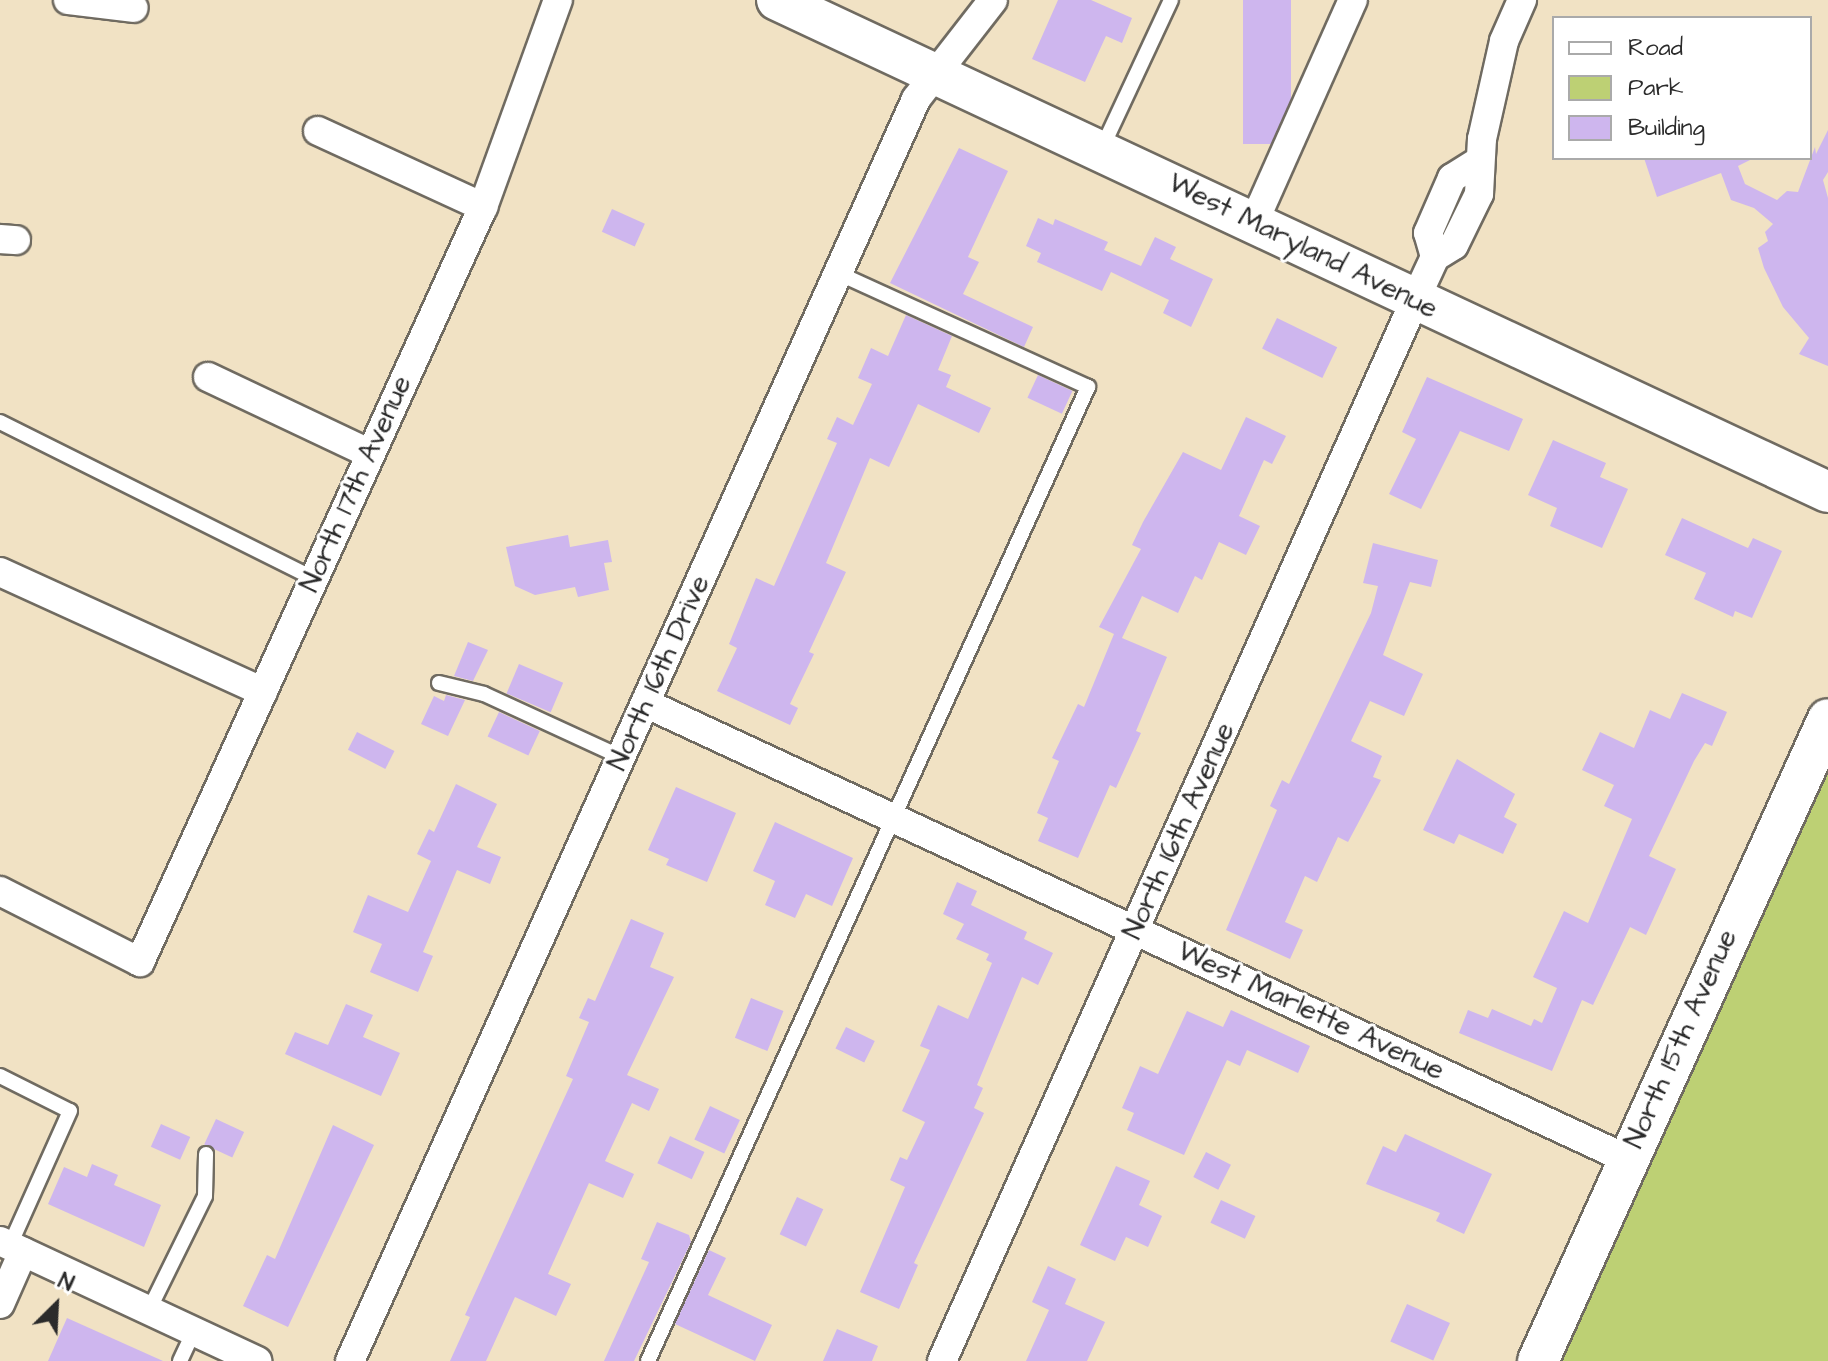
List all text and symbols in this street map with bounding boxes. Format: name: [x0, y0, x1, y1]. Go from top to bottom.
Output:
legend: [1552, 16, 1812, 160]
text: Road: [1628, 31, 1683, 65]
text: Park: [1628, 71, 1684, 105]
text: Building: [1628, 111, 1705, 145]
street label: West Maryland Avenue: [1163, 166, 1443, 326]
street label: North 17th Avenue: [293, 371, 419, 597]
street label: North 16th Drive: [601, 570, 717, 776]
street label: North 16th Avenue: [1116, 717, 1242, 945]
street label: North 15th Avenue: [1618, 924, 1744, 1154]
street label: West Marlette Avenue: [1172, 934, 1450, 1088]
north arrow: [16, 1265, 96, 1345]
text: N: [53, 1266, 79, 1300]

